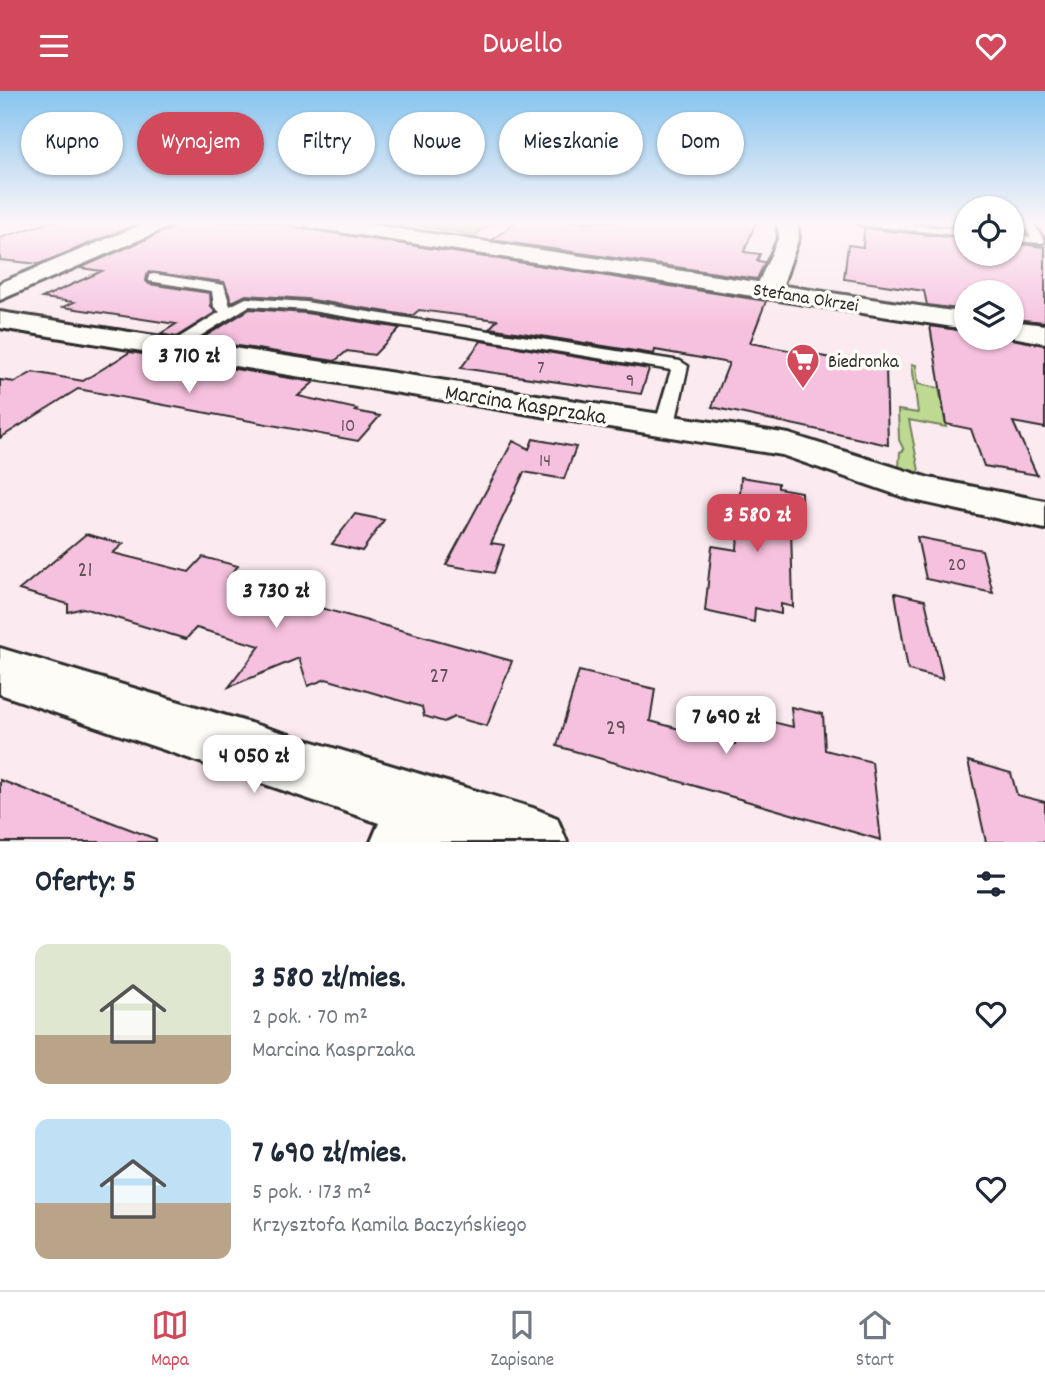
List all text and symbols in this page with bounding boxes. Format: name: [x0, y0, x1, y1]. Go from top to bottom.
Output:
text: Dwello: [482, 23, 563, 69]
icon: menu: [35, 27, 73, 65]
icon: heart: [972, 27, 1010, 65]
chip: Kupno: [21, 112, 123, 175]
chip: Wynajem: [137, 112, 264, 175]
chip: Filtry: [278, 112, 375, 175]
chip: Nowe: [389, 112, 485, 175]
chip: Mieszkanie: [499, 112, 643, 175]
chip: Dom: [657, 112, 744, 175]
map controls: [954, 196, 1024, 350]
button: locate: [954, 196, 1024, 266]
street label: Stefana Okrzei: [751, 278, 861, 321]
button: layers: [954, 280, 1024, 350]
pin: 3 710 zł: [117, 335, 261, 395]
text: 3 710 zł: [158, 341, 220, 374]
supermarket icon: Biedronka: [784, 341, 822, 390]
place label: Biedronka: [828, 350, 900, 377]
house number: 7: [537, 356, 545, 383]
house number: 9: [626, 369, 634, 396]
street label: Marcina Kasprzaka: [442, 377, 610, 436]
house number: 10: [341, 414, 355, 441]
house number: 14: [539, 449, 551, 476]
pin: 3 580 zł: [685, 495, 829, 554]
text: 3 580 zł: [723, 500, 791, 533]
house number: 20: [948, 553, 966, 580]
house number: 21: [77, 555, 93, 588]
pin: 3 730 zł: [204, 571, 348, 630]
text: 3 730 zł: [243, 576, 309, 609]
house number: 27: [430, 661, 448, 694]
pin: 7 690 zł: [654, 697, 798, 756]
text: 7 690 zł: [692, 702, 760, 735]
house number: 29: [606, 713, 626, 746]
pin: 4 050 zł: [182, 735, 326, 795]
text: 4 050 zł: [219, 741, 289, 774]
text: Oferty: 5: [35, 863, 136, 906]
icon: filters: [972, 865, 1010, 903]
text: 3 580 zł/mies.: [252, 959, 406, 1002]
icon: home: [91, 972, 175, 1056]
icon: heart: [972, 995, 1010, 1033]
text: 2 pok. · 70 m²: [252, 1002, 368, 1035]
text: Marcina Kasprzaka: [252, 1035, 415, 1068]
text: 7 690 zł/mies.: [252, 1134, 406, 1177]
icon: home: [91, 1147, 175, 1231]
icon: heart: [972, 1170, 1010, 1208]
text: 5 pok. · 173 m²: [252, 1177, 371, 1210]
text: Krzysztofa Kamila Baczyńskiego: [252, 1210, 527, 1243]
tab: Mapa: [151, 1306, 189, 1375]
tab: Zapisane: [491, 1306, 554, 1375]
tab: Start: [856, 1306, 894, 1375]

